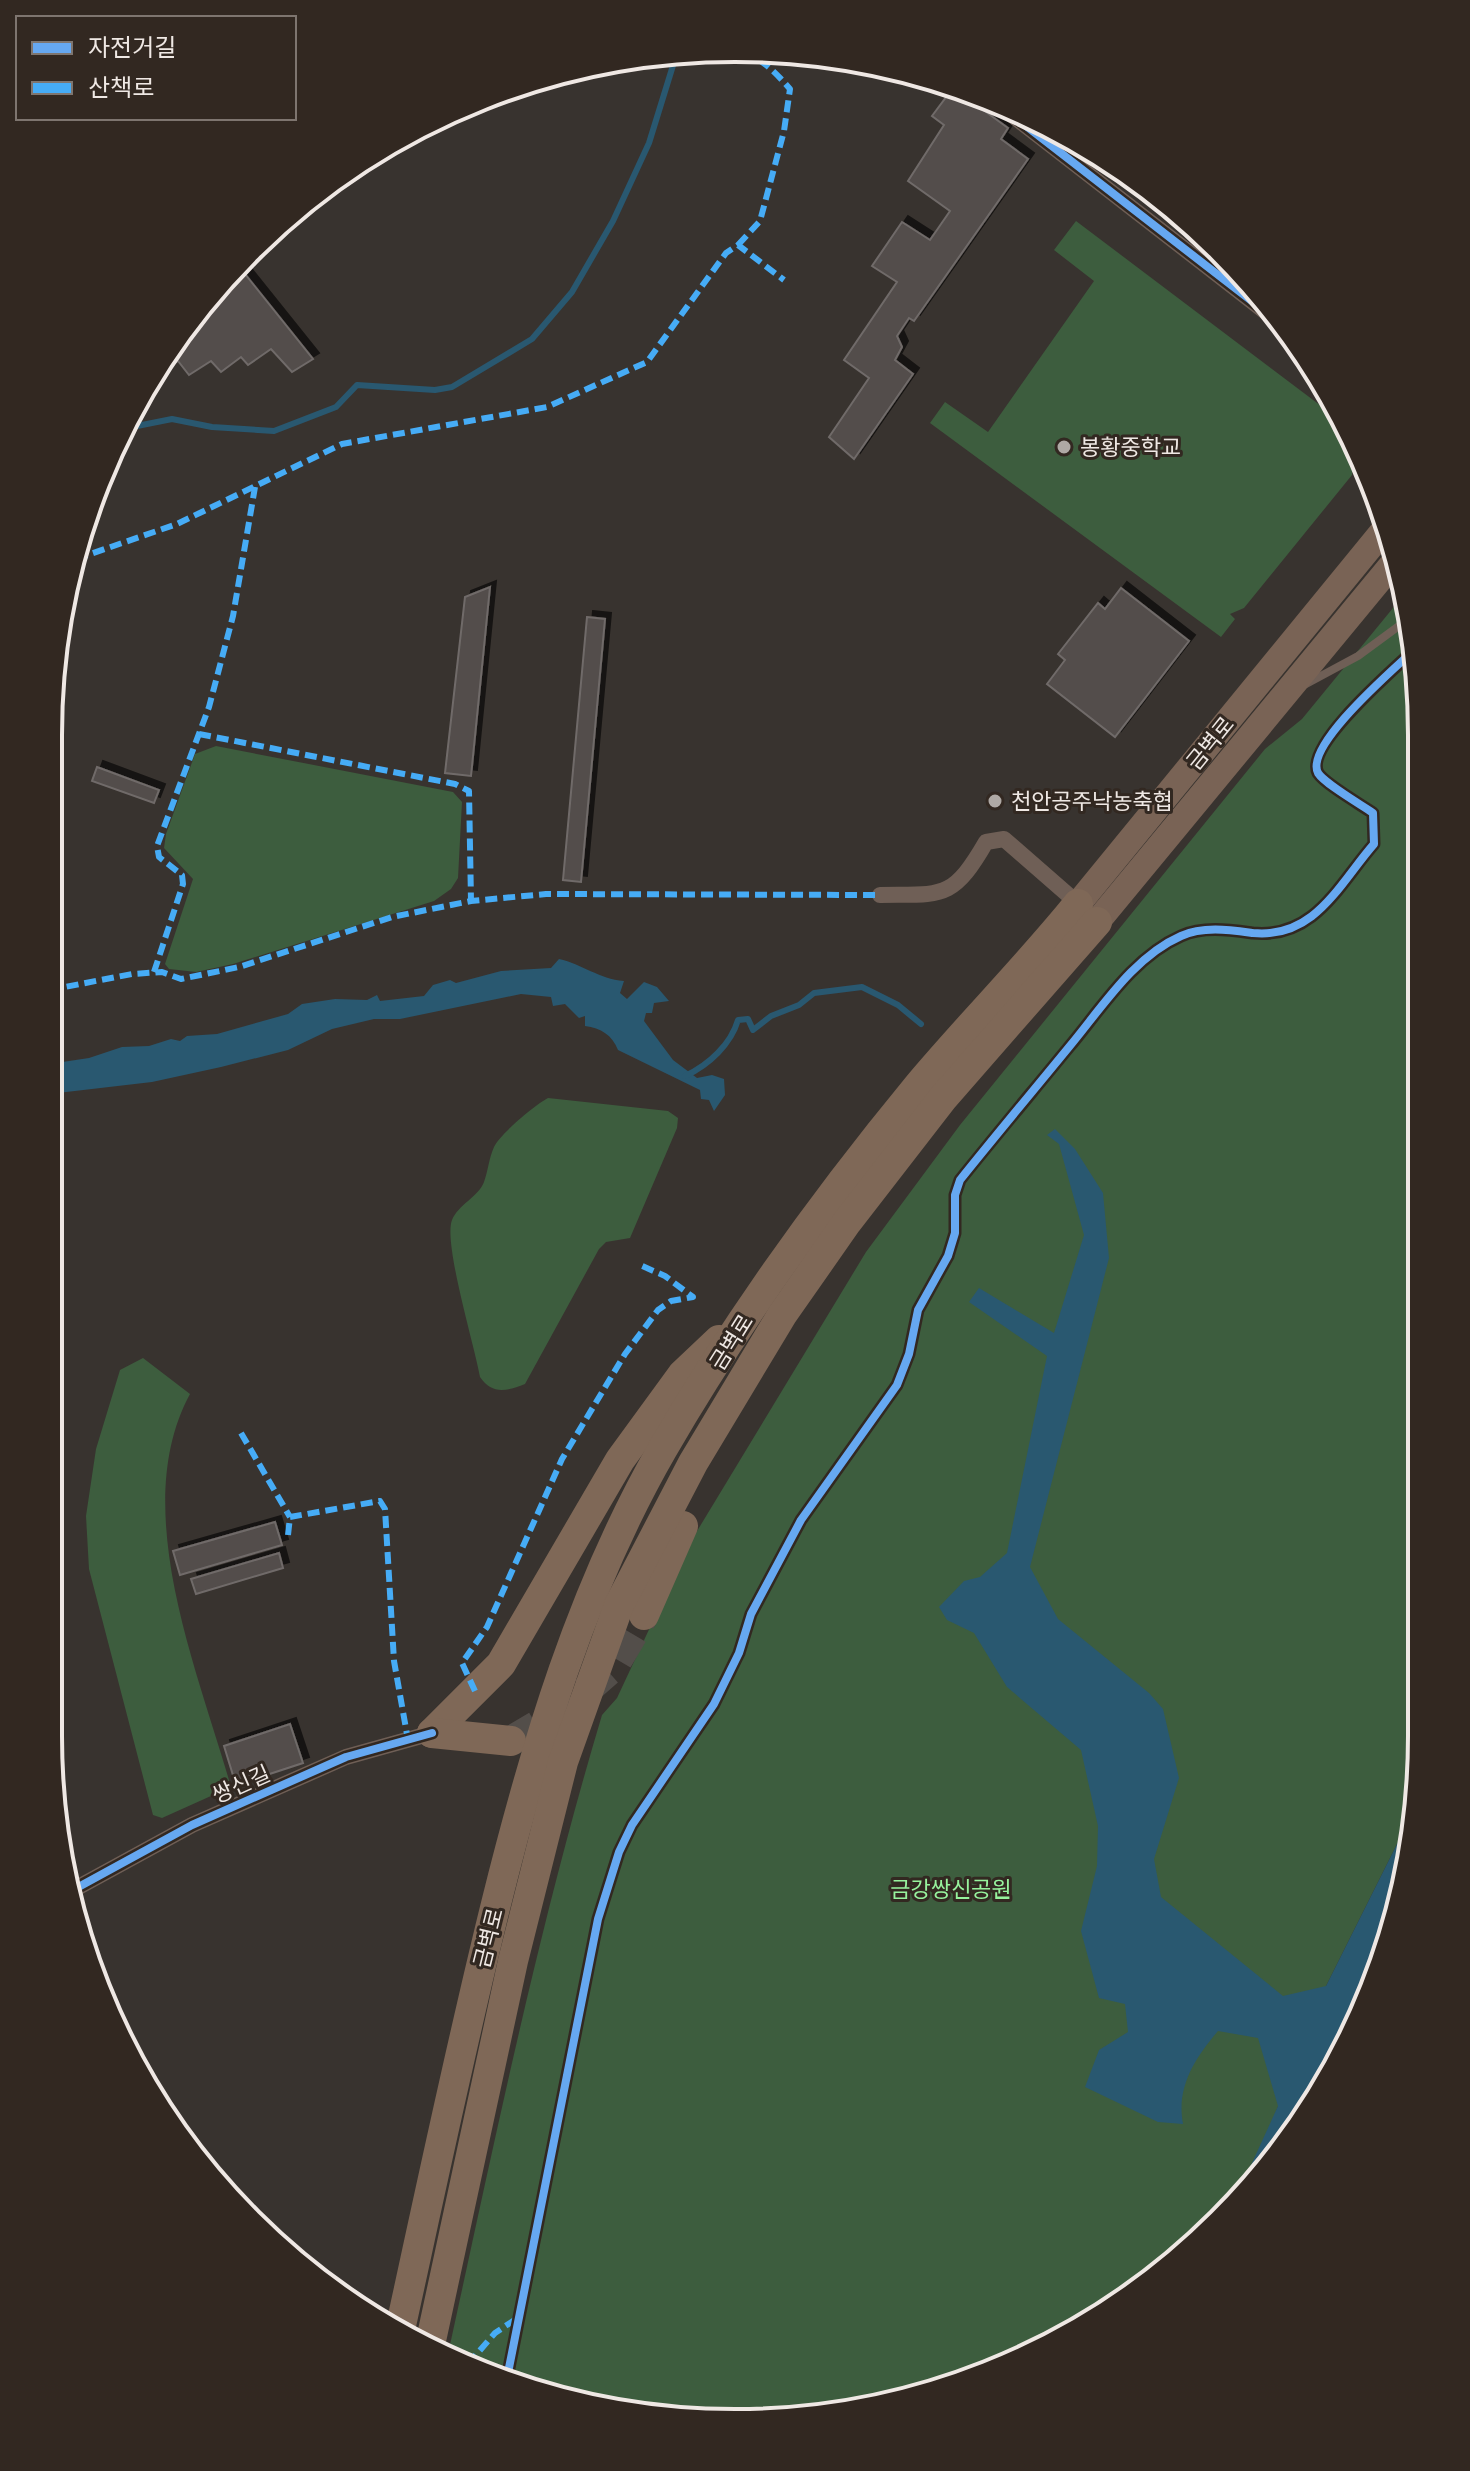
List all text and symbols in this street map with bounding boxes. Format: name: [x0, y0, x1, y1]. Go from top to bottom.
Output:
legend: [16, 16, 296, 120]
text: 자전거길: [88, 33, 176, 62]
text: 산책로: [88, 73, 154, 102]
place label: 봉황중학교: [1080, 434, 1181, 460]
marker: 봉황중학교: [1055, 438, 1073, 456]
street label: 금벽로: [1181, 711, 1239, 775]
place label: 천안공주낙농축협: [1011, 788, 1173, 814]
marker: 천안공주낙농축협: [986, 792, 1004, 810]
street label: 금벽로: [704, 1309, 758, 1375]
street label: 쌍신길: [208, 1760, 274, 1808]
park label: 금강쌍신공원: [890, 1876, 1012, 1902]
street label: 금벽로: [468, 1905, 508, 1971]

